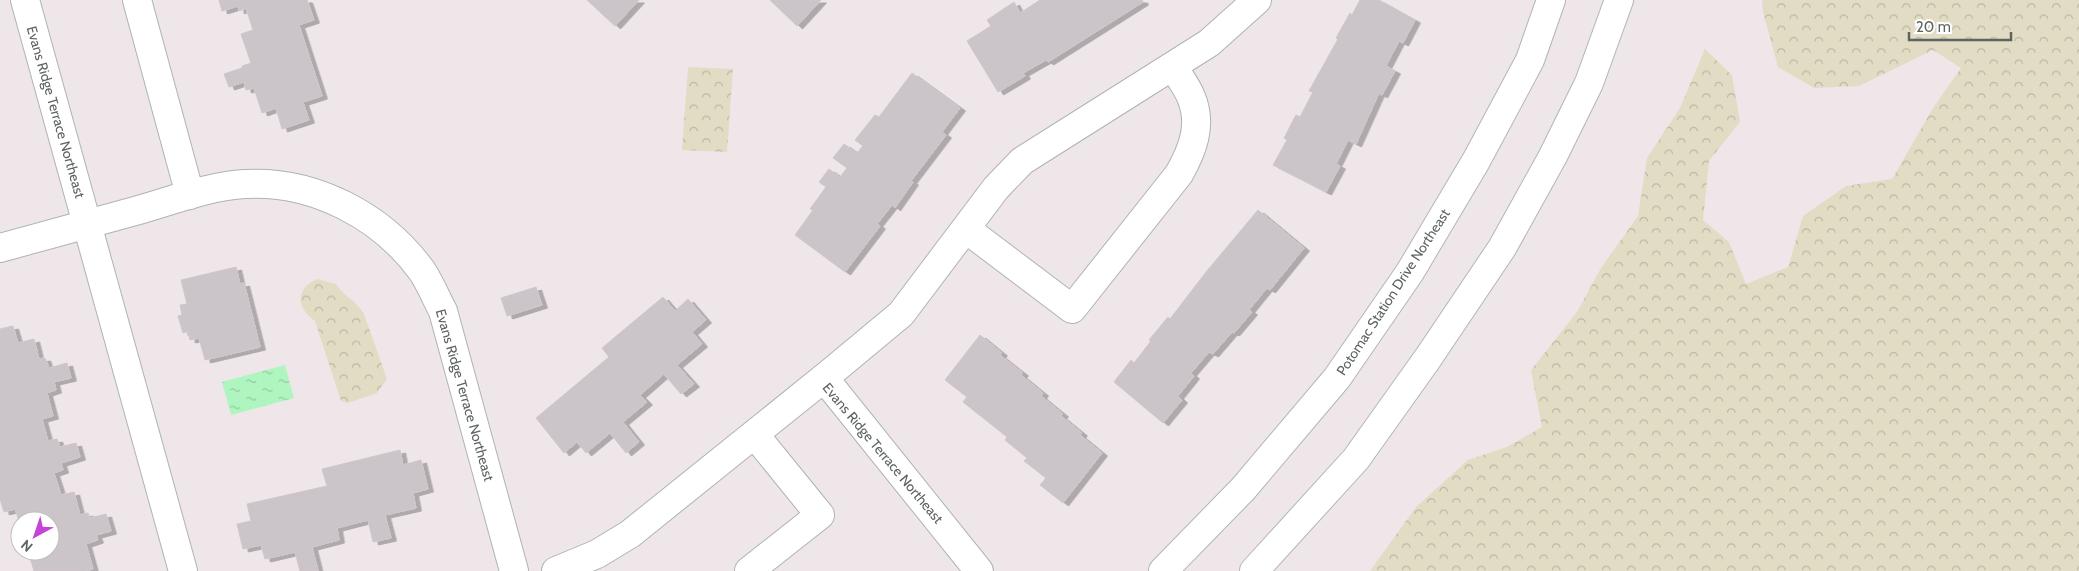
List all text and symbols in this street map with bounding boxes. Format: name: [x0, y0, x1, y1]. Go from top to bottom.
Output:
scale bar: [1909, 10, 2012, 42]
text: 20 m: [1916, 18, 1951, 36]
street label: Evans Ridge Terrace Northeast: [23, 24, 89, 200]
street label: Potomac Station Drive Northeast: [1332, 205, 1454, 379]
street label: Evans Ridge Terrace Northeast: [432, 307, 498, 483]
street label: Evans Ridge Terrace Northeast: [819, 379, 947, 527]
north arrow: [10, 511, 60, 561]
text: N: [17, 536, 36, 556]

